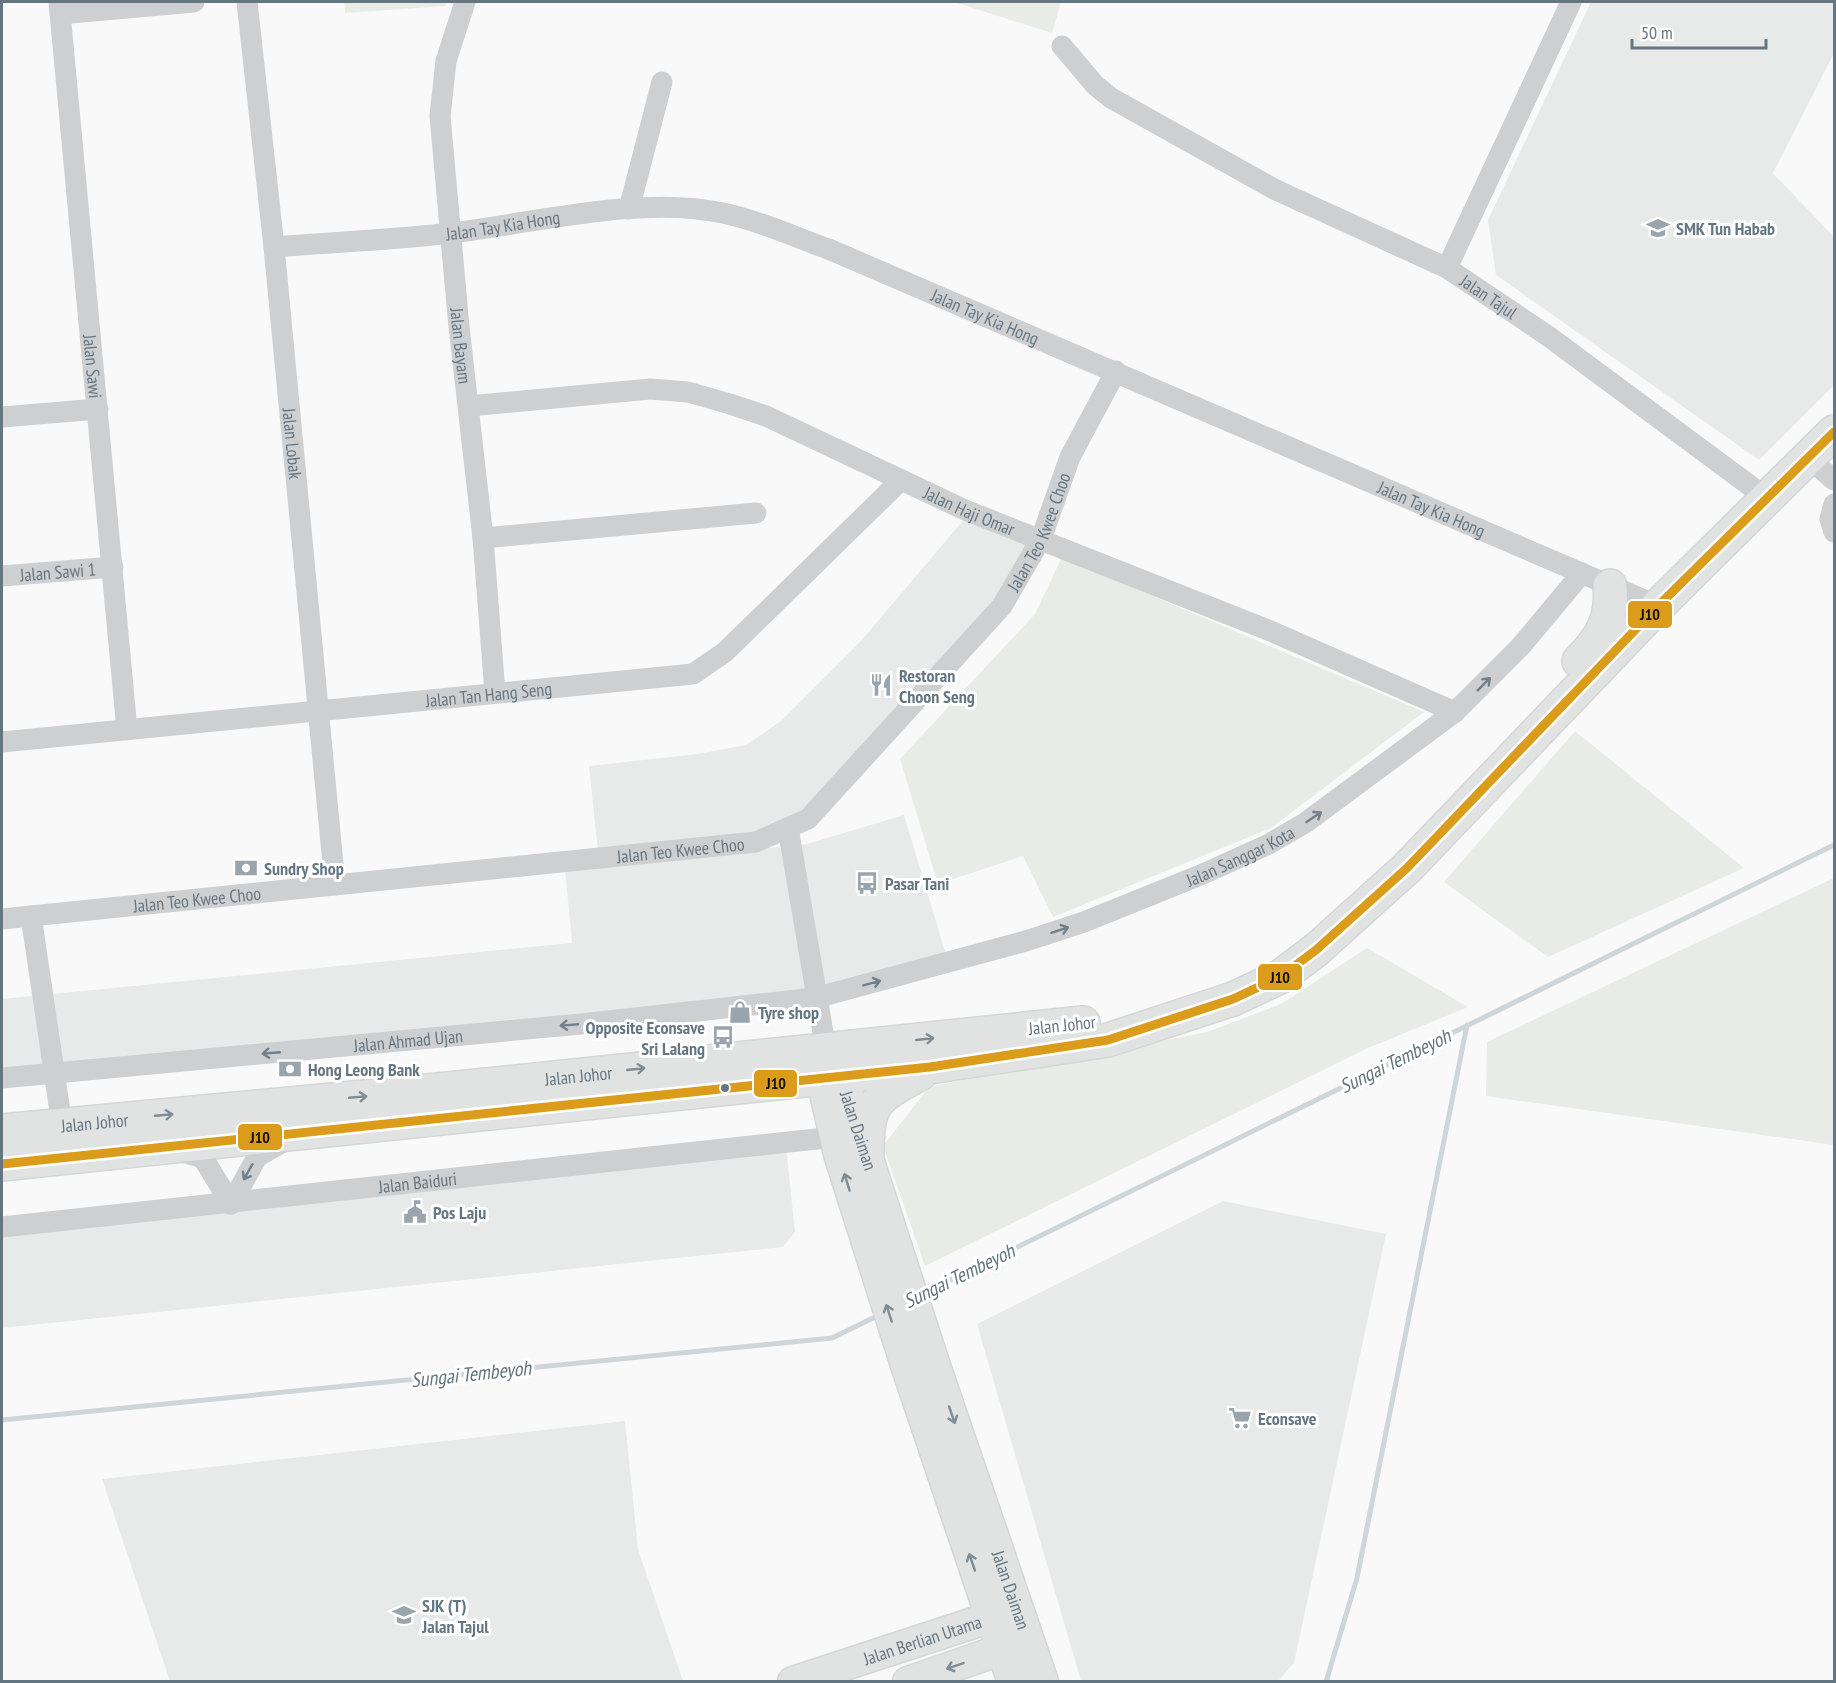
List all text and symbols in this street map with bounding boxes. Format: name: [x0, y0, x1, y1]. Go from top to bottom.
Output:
scale bar: [1632, 12, 1766, 50]
text: 50 m: [1641, 21, 1673, 44]
street label: Jalan Tay Kia Hong: [444, 205, 561, 245]
school or university icon: SMK Tun Habab: [1645, 215, 1671, 241]
place label: SMK Tun Habab: [1676, 217, 1775, 240]
street label: Jalan Tajul: [1455, 268, 1522, 324]
street label: Jalan Tay Kia Hong: [927, 283, 1043, 350]
street label: Jalan Bayam: [446, 306, 477, 385]
street label: Jalan Sawi: [79, 332, 107, 399]
street label: Jalan Lobak: [278, 406, 308, 480]
street label: Jalan Teo Kwee Choo: [1001, 469, 1075, 596]
street label: Jalan Tay Kia Hong: [1373, 475, 1489, 542]
street label: Jalan Haji Omar: [919, 480, 1018, 540]
street label: Jalan Sawi 1: [18, 557, 97, 586]
line badge: J10: [1627, 600, 1673, 629]
text: J10: [1639, 604, 1660, 624]
place label: Restoran Choon Seng: [899, 664, 975, 708]
restaurant icon: Restoran Choon Seng: [868, 672, 894, 698]
street label: Jalan Tan Hang Seng: [423, 676, 553, 712]
one-way arrow: [1476, 677, 1491, 691]
one-way arrow: [1305, 811, 1322, 823]
street label: Jalan Sanggar Kota: [1182, 820, 1298, 892]
street label: Jalan Teo Kwee Choo: [615, 832, 746, 868]
bank icon: Sundry Shop: [233, 855, 259, 881]
place label: Sundry Shop: [264, 857, 344, 880]
bus stop icon: Pasar Tani: [854, 870, 880, 896]
place label: Pasar Tani: [885, 872, 949, 895]
street label: Jalan Teo Kwee Choo: [131, 881, 262, 917]
one-way arrow: [1050, 924, 1069, 935]
line badge: J10: [1257, 963, 1303, 991]
text: J10: [1269, 967, 1290, 987]
one-way arrow: [862, 977, 881, 988]
shop icon: Tyre shop: [727, 999, 753, 1025]
place label: Tyre shop: [758, 1001, 819, 1024]
street label: Jalan Johor: [1026, 1010, 1097, 1040]
place label: Opposite Econsave Sri Lalang: [586, 1016, 705, 1060]
one-way arrow: [560, 1020, 580, 1031]
water label: Sungai Tembeyoh: [1335, 1022, 1456, 1099]
street label: Jalan Ahmad Ujan: [352, 1024, 464, 1057]
bus stop icon: Opposite Econsave Sri Lalang: [710, 1024, 736, 1050]
one-way arrow: [915, 1033, 935, 1044]
one-way arrow: [261, 1048, 281, 1059]
bank icon: Hong Leong Bank: [277, 1056, 303, 1082]
place label: Hong Leong Bank: [308, 1058, 420, 1081]
street label: Jalan Johor: [543, 1060, 613, 1090]
one-way arrow: [626, 1063, 645, 1074]
line badge: J10: [753, 1069, 798, 1098]
text: J10: [765, 1073, 786, 1093]
unlabelled marker: [719, 1082, 731, 1094]
street label: Jalan Daiman: [835, 1087, 882, 1173]
one-way arrow: [348, 1091, 368, 1102]
street label: Jalan Johor: [59, 1108, 129, 1137]
one-way arrow: [154, 1109, 174, 1120]
line badge: J10: [237, 1123, 283, 1151]
text: J10: [249, 1127, 270, 1147]
one-way arrow: [242, 1163, 254, 1180]
street label: Jalan Baiduri: [376, 1166, 458, 1198]
one-way arrow: [841, 1173, 852, 1192]
public building icon: Pos Laju: [402, 1199, 428, 1225]
place label: Pos Laju: [433, 1201, 486, 1224]
water label: Sungai Tembeyoh: [899, 1237, 1020, 1314]
one-way arrow: [883, 1304, 894, 1323]
water label: Sungai Tembeyoh: [410, 1355, 533, 1393]
one-way arrow: [947, 1405, 958, 1424]
supermarket icon: Econsave: [1227, 1405, 1253, 1431]
place label: Econsave: [1258, 1407, 1317, 1430]
street label: Jalan Daiman: [987, 1546, 1036, 1632]
one-way arrow: [966, 1553, 977, 1572]
place label: SJK (T) Jalan Tajul: [421, 1594, 489, 1638]
school or university icon: SJK (T) Jalan Tajul: [391, 1602, 417, 1628]
street label: Jalan Berlian Utama: [859, 1610, 984, 1670]
one-way arrow: [946, 1661, 965, 1672]

